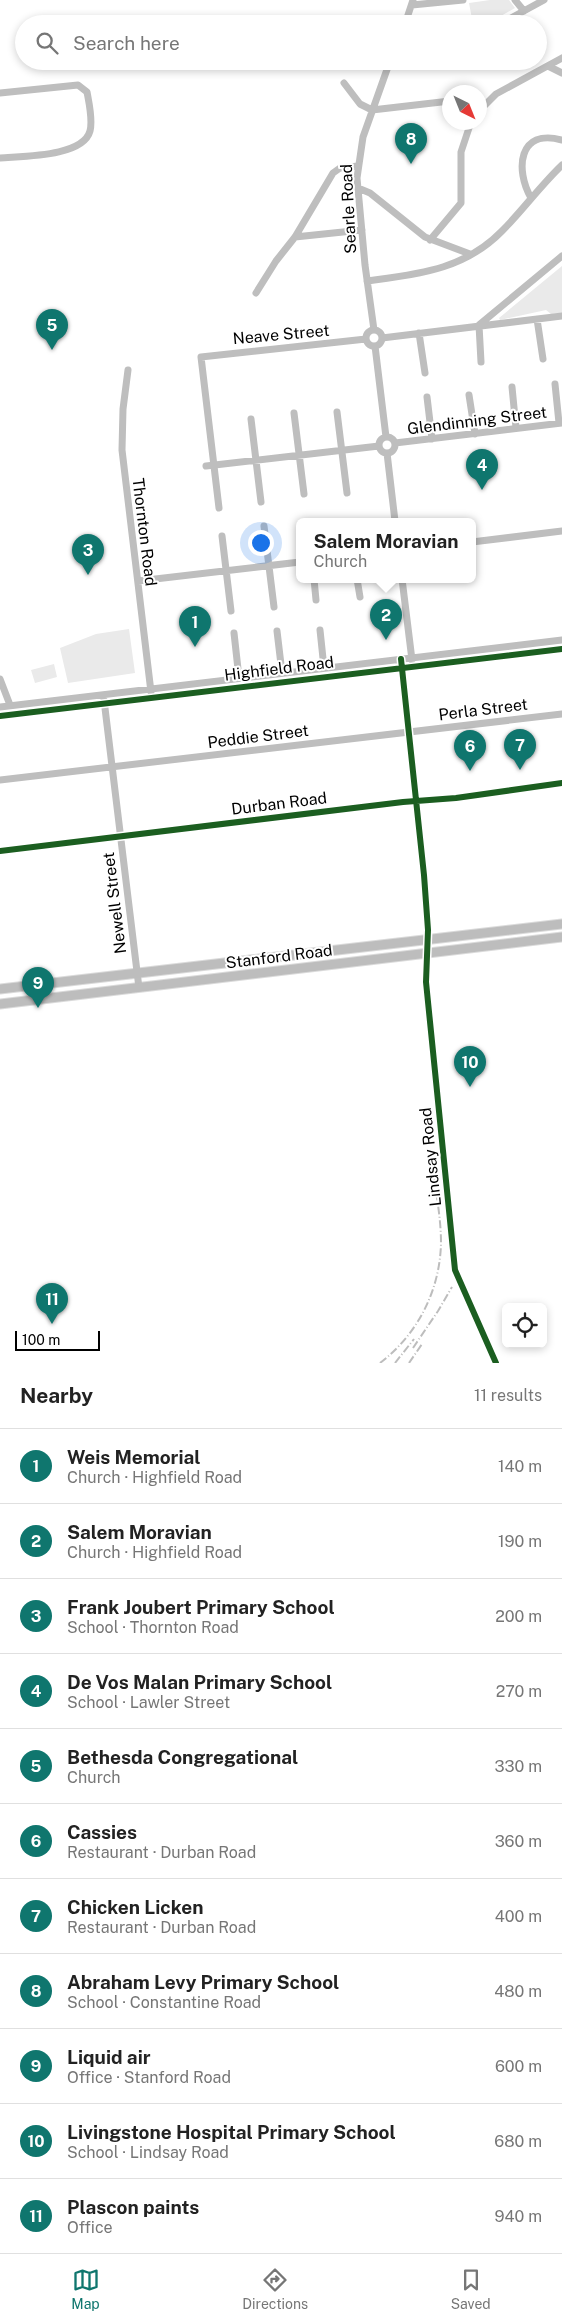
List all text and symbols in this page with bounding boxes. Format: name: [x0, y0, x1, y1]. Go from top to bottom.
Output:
search box: [15, 15, 547, 70]
icon: search: [33, 29, 61, 57]
text: Search here: [73, 32, 180, 54]
north arrow: [442, 85, 487, 130]
pin: 8: [395, 123, 427, 164]
street label: Searle Road: [337, 164, 360, 254]
pin: 5: [36, 309, 68, 350]
street label: Neave Street: [232, 321, 330, 348]
street label: Glendinning Street: [406, 403, 548, 438]
pin: 4: [466, 449, 498, 490]
street label: Thornton Road: [128, 477, 161, 587]
popup: [296, 518, 476, 583]
your location: [248, 530, 274, 556]
text: Salem Moravian: [314, 530, 458, 552]
pin: 3: [72, 534, 104, 575]
text: Church: [314, 552, 367, 571]
pin: 2: [370, 599, 402, 640]
pin: 1: [179, 606, 211, 647]
street label: Highfield Road: [223, 652, 335, 685]
street label: Perla Street: [437, 695, 529, 724]
street label: Peddie Street: [206, 721, 310, 752]
pin: 7: [504, 729, 536, 770]
pin: 6: [454, 730, 486, 771]
street label: Durban Road: [230, 788, 328, 819]
street label: Newell Street: [99, 851, 130, 955]
street label: Stanford Road: [225, 941, 333, 972]
pin: 9: [22, 967, 54, 1008]
pin: 10: [454, 1046, 486, 1087]
street label: Lindsay Road: [416, 1107, 445, 1207]
pin: 11: [36, 1283, 68, 1324]
map controls: [502, 1303, 547, 1348]
button: locate: [502, 1303, 547, 1348]
scale bar: [15, 1328, 100, 1351]
text: 100 m: [22, 1332, 60, 1348]
text: Nearby: [20, 1383, 93, 1408]
text: 11 results: [474, 1386, 542, 1405]
text: Weis Memorial: [67, 1446, 201, 1468]
text: 1: [33, 1457, 39, 1476]
text: 140 m: [498, 1457, 542, 1476]
text: Church · Highfield Road: [67, 1468, 242, 1487]
text: Salem Moravian: [67, 1521, 212, 1543]
text: 2: [31, 1532, 41, 1551]
text: 190 m: [498, 1532, 542, 1551]
text: Church · Highfield Road: [67, 1543, 242, 1562]
text: Frank Joubert Primary School: [67, 1596, 335, 1618]
text: 3: [31, 1607, 41, 1626]
text: 200 m: [495, 1607, 542, 1626]
text: School · Thornton Road: [67, 1618, 239, 1637]
text: De Vos Malan Primary School: [67, 1671, 332, 1693]
text: 4: [31, 1682, 41, 1701]
text: 270 m: [496, 1682, 542, 1701]
text: School · Lawler Street: [67, 1693, 230, 1712]
text: Bethesda Congregational: [67, 1746, 298, 1768]
text: 5: [31, 1757, 41, 1776]
text: 330 m: [495, 1757, 542, 1776]
text: Church: [67, 1768, 121, 1787]
text: Cassies: [67, 1821, 137, 1843]
text: 6: [31, 1832, 41, 1851]
text: 360 m: [495, 1832, 542, 1851]
text: Restaurant · Durban Road: [67, 1843, 256, 1862]
text: Chicken Licken: [67, 1896, 203, 1918]
text: 7: [31, 1907, 41, 1926]
text: 400 m: [495, 1907, 542, 1926]
text: Restaurant · Durban Road: [67, 1918, 256, 1937]
text: Abraham Levy Primary School: [67, 1971, 339, 1993]
text: 8: [31, 1982, 41, 2001]
text: 480 m: [494, 1982, 542, 2001]
text: School · Constantine Road: [67, 1993, 261, 2012]
text: Liquid air: [67, 2046, 151, 2068]
text: 9: [31, 2057, 41, 2076]
text: 600 m: [495, 2057, 542, 2076]
text: Office · Stanford Road: [67, 2068, 231, 2087]
text: Livingstone Hospital Primary School: [67, 2121, 396, 2143]
text: 10: [27, 2132, 45, 2151]
text: 680 m: [494, 2132, 542, 2151]
text: School · Lindsay Road: [67, 2143, 229, 2162]
text: Plascon paints: [67, 2196, 199, 2218]
text: 11: [29, 2207, 43, 2226]
text: 940 m: [494, 2207, 542, 2226]
text: Office: [67, 2218, 113, 2237]
tab: Map: [71, 2266, 100, 2312]
tab: Directions: [242, 2266, 308, 2312]
tab: Saved: [451, 2266, 491, 2312]

